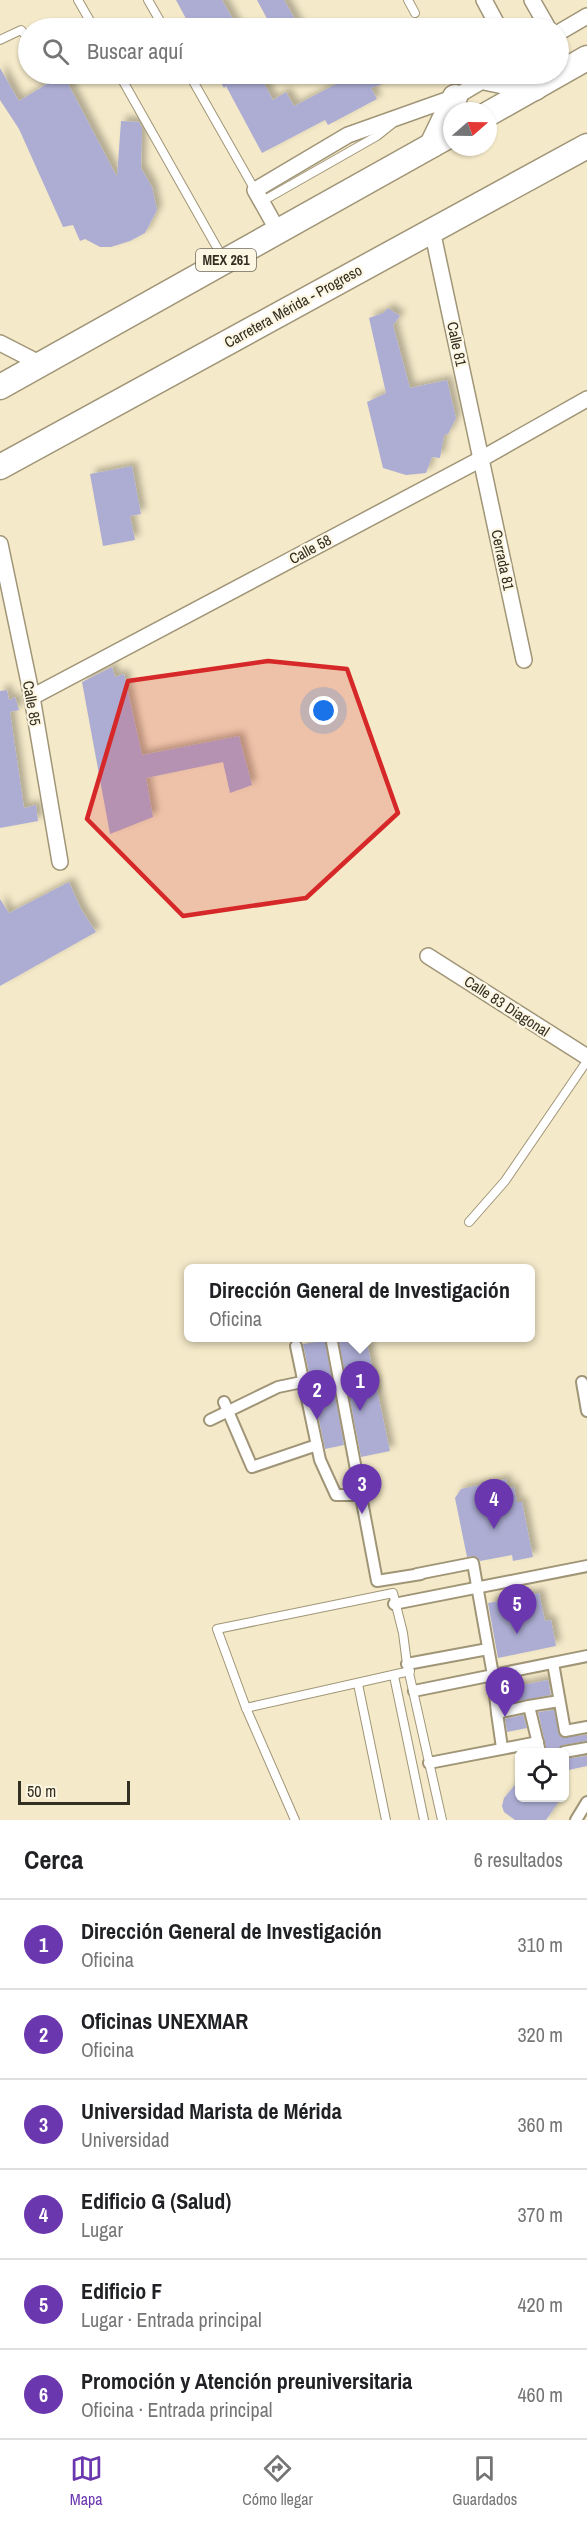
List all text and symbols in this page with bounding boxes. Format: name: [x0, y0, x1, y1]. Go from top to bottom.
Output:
search box: [18, 18, 569, 84]
icon: search: [39, 35, 72, 68]
text: Buscar aquí: [87, 36, 183, 66]
north arrow: [443, 102, 497, 156]
road number: MEX 261: [196, 249, 256, 271]
street label: Carretera Mérida - Progreso: [220, 259, 366, 353]
street label: Calle 81: [442, 320, 472, 368]
street label: Cerrada 81: [486, 528, 520, 592]
street label: Calle 58: [285, 529, 335, 569]
street label: Calle 85: [18, 679, 46, 727]
your location: [309, 696, 338, 725]
street label: Calle 83 Diagonal: [460, 971, 554, 1041]
popup: [184, 1264, 535, 1342]
text: Dirección General de Investigación: [209, 1275, 510, 1305]
text: Oficina: [209, 1305, 262, 1332]
pin: 1: [340, 1362, 380, 1411]
pin: 2: [298, 1370, 336, 1420]
pin: 3: [342, 1464, 382, 1514]
pin: 4: [474, 1480, 514, 1529]
pin: 5: [498, 1584, 536, 1634]
pin: 6: [486, 1668, 524, 1717]
map controls: [515, 1748, 569, 1802]
button: locate: [515, 1748, 569, 1802]
scale bar: [18, 1778, 130, 1806]
text: 50 m: [27, 1780, 56, 1802]
text: Cerca: [24, 1842, 83, 1877]
text: 6 resultados: [474, 1846, 563, 1873]
text: Dirección General de Investigación: [81, 1916, 382, 1946]
text: 1: [39, 1931, 48, 1958]
text: 310 m: [517, 1931, 563, 1958]
text: Oficina: [81, 1946, 134, 1973]
text: Oficinas UNEXMAR: [81, 2006, 248, 2036]
text: 2: [39, 2021, 48, 2048]
text: 320 m: [517, 2021, 563, 2048]
text: Oficina: [81, 2036, 134, 2063]
text: Universidad Marista de Mérida: [81, 2096, 342, 2126]
text: 3: [39, 2111, 48, 2138]
text: 360 m: [517, 2111, 563, 2138]
text: Universidad: [81, 2126, 169, 2153]
text: Edificio G (Salud): [81, 2186, 231, 2216]
text: 4: [39, 2201, 48, 2228]
text: 370 m: [517, 2201, 563, 2228]
text: Lugar: [81, 2216, 123, 2243]
text: Edificio F: [81, 2276, 162, 2306]
text: 5: [39, 2291, 48, 2318]
text: 420 m: [517, 2291, 563, 2318]
text: Lugar · Entrada principal: [81, 2306, 262, 2333]
text: Promoción y Atención preuniversitaria: [81, 2366, 412, 2396]
text: 6: [39, 2381, 48, 2408]
text: 460 m: [517, 2381, 563, 2408]
text: Oficina · Entrada principal: [81, 2396, 272, 2423]
tab: Mapa: [70, 2452, 103, 2510]
tab: Cómo llegar: [242, 2452, 313, 2510]
tab: Guardados: [452, 2452, 517, 2510]

